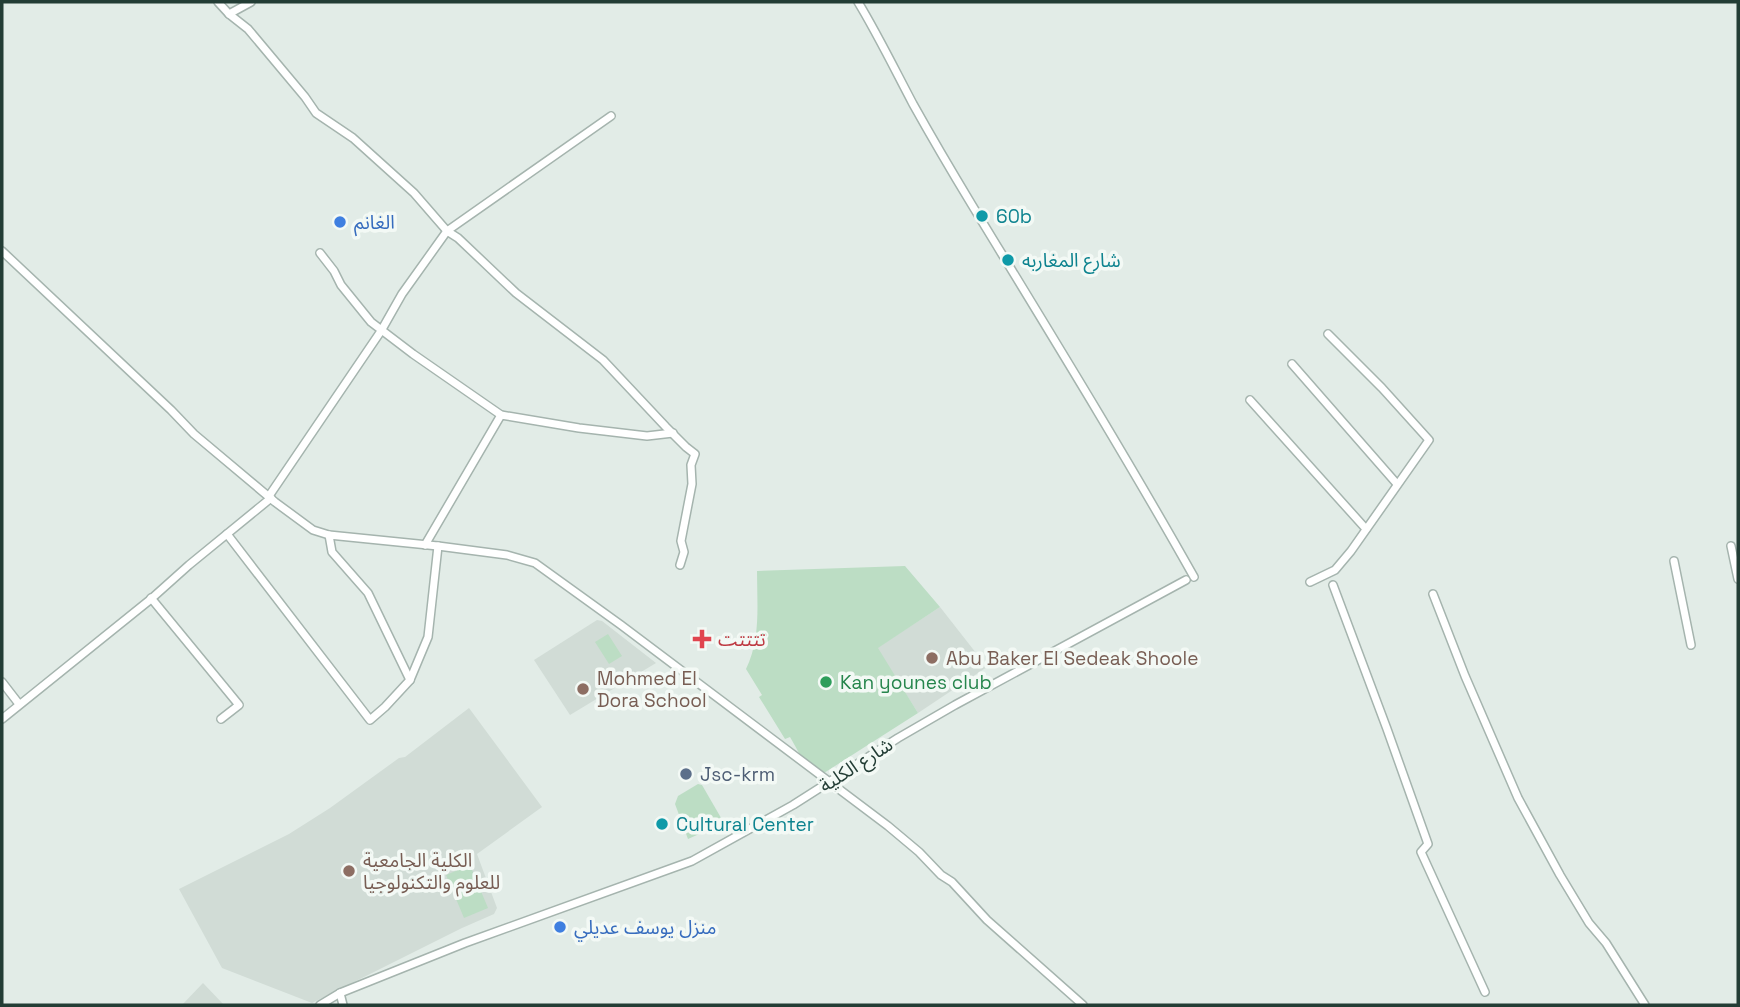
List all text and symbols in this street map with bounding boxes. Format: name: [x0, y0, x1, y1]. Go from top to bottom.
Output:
place label: 60b: [996, 204, 1032, 229]
marker: 60b: [974, 208, 990, 224]
place label: الغانم: [354, 210, 395, 237]
marker: الغانم: [332, 214, 348, 230]
place label: شارع المغاربه: [1022, 248, 1121, 274]
marker: شارع المغاربه: [1000, 252, 1016, 268]
place label: تتتتت: [718, 627, 766, 652]
marker: تتتتت: [692, 629, 712, 649]
place label: Abu Baker El Sedeak Shoole: [946, 646, 1199, 671]
marker: Abu Baker El Sedeak Shoole: [924, 650, 940, 666]
place label: Mohmed El Dora School: [597, 666, 707, 713]
place label: Kan younes club: [840, 670, 992, 695]
marker: Kan younes club: [818, 674, 834, 690]
marker: Mohmed El Dora School: [575, 681, 591, 697]
street label: شارع الكلية: [814, 732, 898, 799]
place label: Jsc-krm: [700, 762, 775, 787]
marker: Jsc-krm: [678, 766, 694, 782]
place label: Cultural Center: [676, 812, 814, 837]
marker: Cultural Center: [654, 816, 670, 832]
place label: الكلية الجامعية للعلوم والتكنولوجيا: [363, 848, 500, 897]
marker: الكلية الجامعية للعلوم والتكنولوجيا: [341, 863, 357, 879]
place label: منزل يوسف عديلي: [574, 915, 716, 942]
marker: منزل يوسف عديلي: [552, 919, 568, 935]

